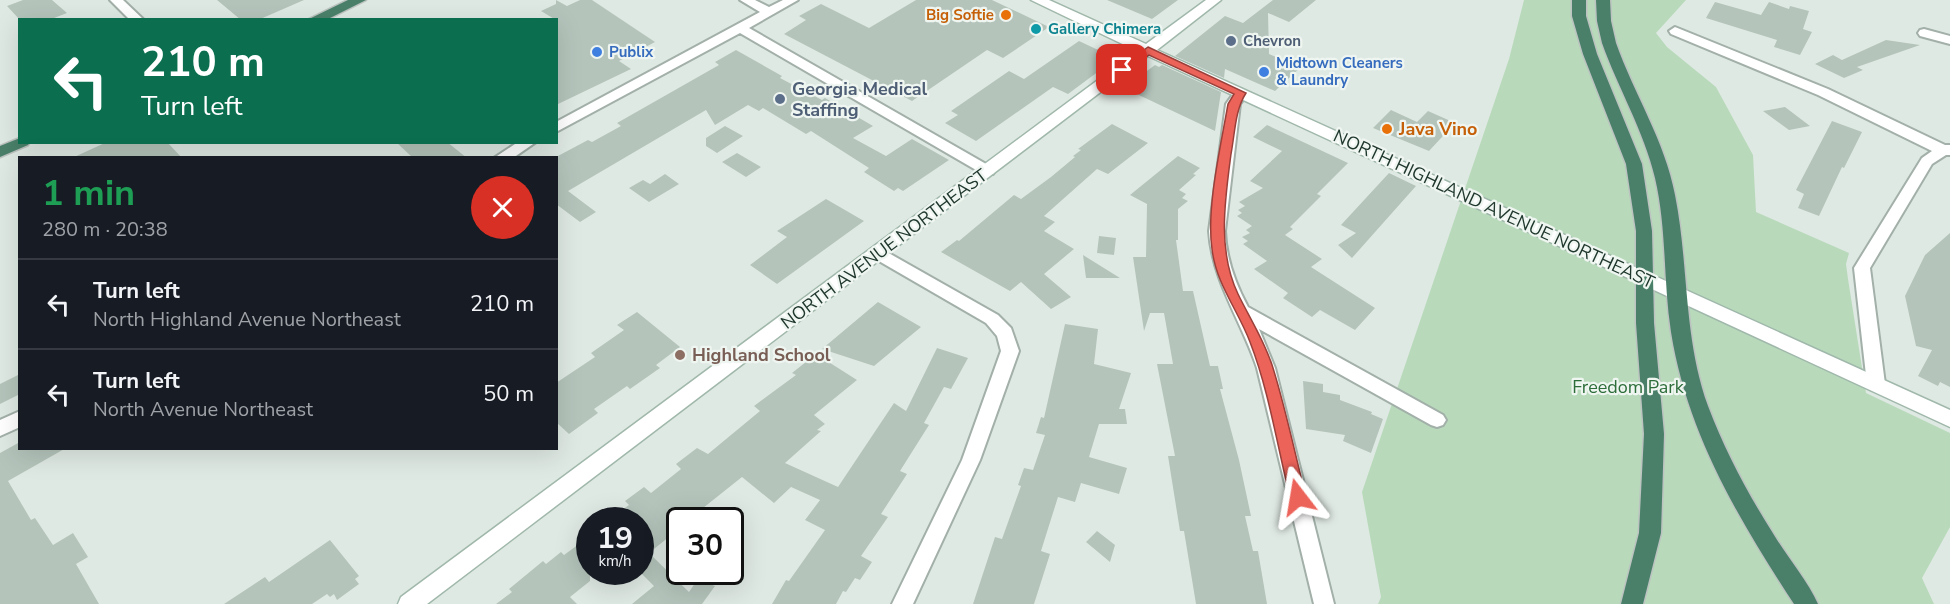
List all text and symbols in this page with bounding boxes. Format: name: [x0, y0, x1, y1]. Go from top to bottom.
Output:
place label: Big Softie: [926, 5, 994, 25]
marker: Big Softie: [999, 8, 1013, 22]
place label: Gallery Chimera: [1048, 19, 1161, 39]
marker: Gallery Chimera: [1029, 22, 1043, 36]
place label: Chevron: [1243, 31, 1301, 51]
text: 210 m: [141, 34, 265, 91]
marker: Chevron: [1224, 34, 1238, 48]
icon: left: [42, 42, 120, 120]
place label: Publix: [609, 42, 654, 62]
pin: [1096, 44, 1147, 95]
marker: Publix: [590, 45, 604, 59]
icon: arrive: [1105, 53, 1138, 86]
place label: Midtown Cleaners & Laundry: [1276, 53, 1403, 90]
marker: Midtown Cleaners & Laundry: [1257, 65, 1271, 79]
place label: Georgia Medical Staffing: [792, 77, 928, 122]
text: Turn left: [141, 88, 242, 125]
marker: Georgia Medical Staffing: [773, 92, 787, 106]
place label: Java Vino: [1398, 117, 1477, 141]
marker: Java Vino: [1380, 122, 1394, 136]
street label: NORTH HIGHLAND AVENUE NORTHEAST: [1330, 124, 1659, 294]
street label: NORTH AVENUE NORTHEAST: [776, 163, 992, 335]
text: 1 min: [42, 169, 135, 218]
button: close: [471, 176, 534, 239]
text: 280 m · 20:38: [42, 216, 168, 243]
text: Turn left: [93, 276, 180, 306]
icon: left: [42, 288, 75, 321]
text: 210 m: [470, 289, 534, 319]
text: North Highland Avenue Northeast: [93, 306, 401, 333]
place label: Highland School: [692, 343, 831, 367]
marker: Highland School: [673, 348, 687, 362]
text: Turn left: [93, 366, 180, 396]
park label: Freedom Park: [1572, 375, 1685, 399]
icon: left: [42, 378, 75, 411]
text: 50 m: [483, 379, 534, 409]
text: North Avenue Northeast: [93, 396, 313, 423]
position arrow: [1266, 465, 1330, 529]
speed limit sign: 30: [666, 507, 744, 585]
text: 19: [597, 518, 633, 559]
text: km/h: [598, 551, 632, 571]

